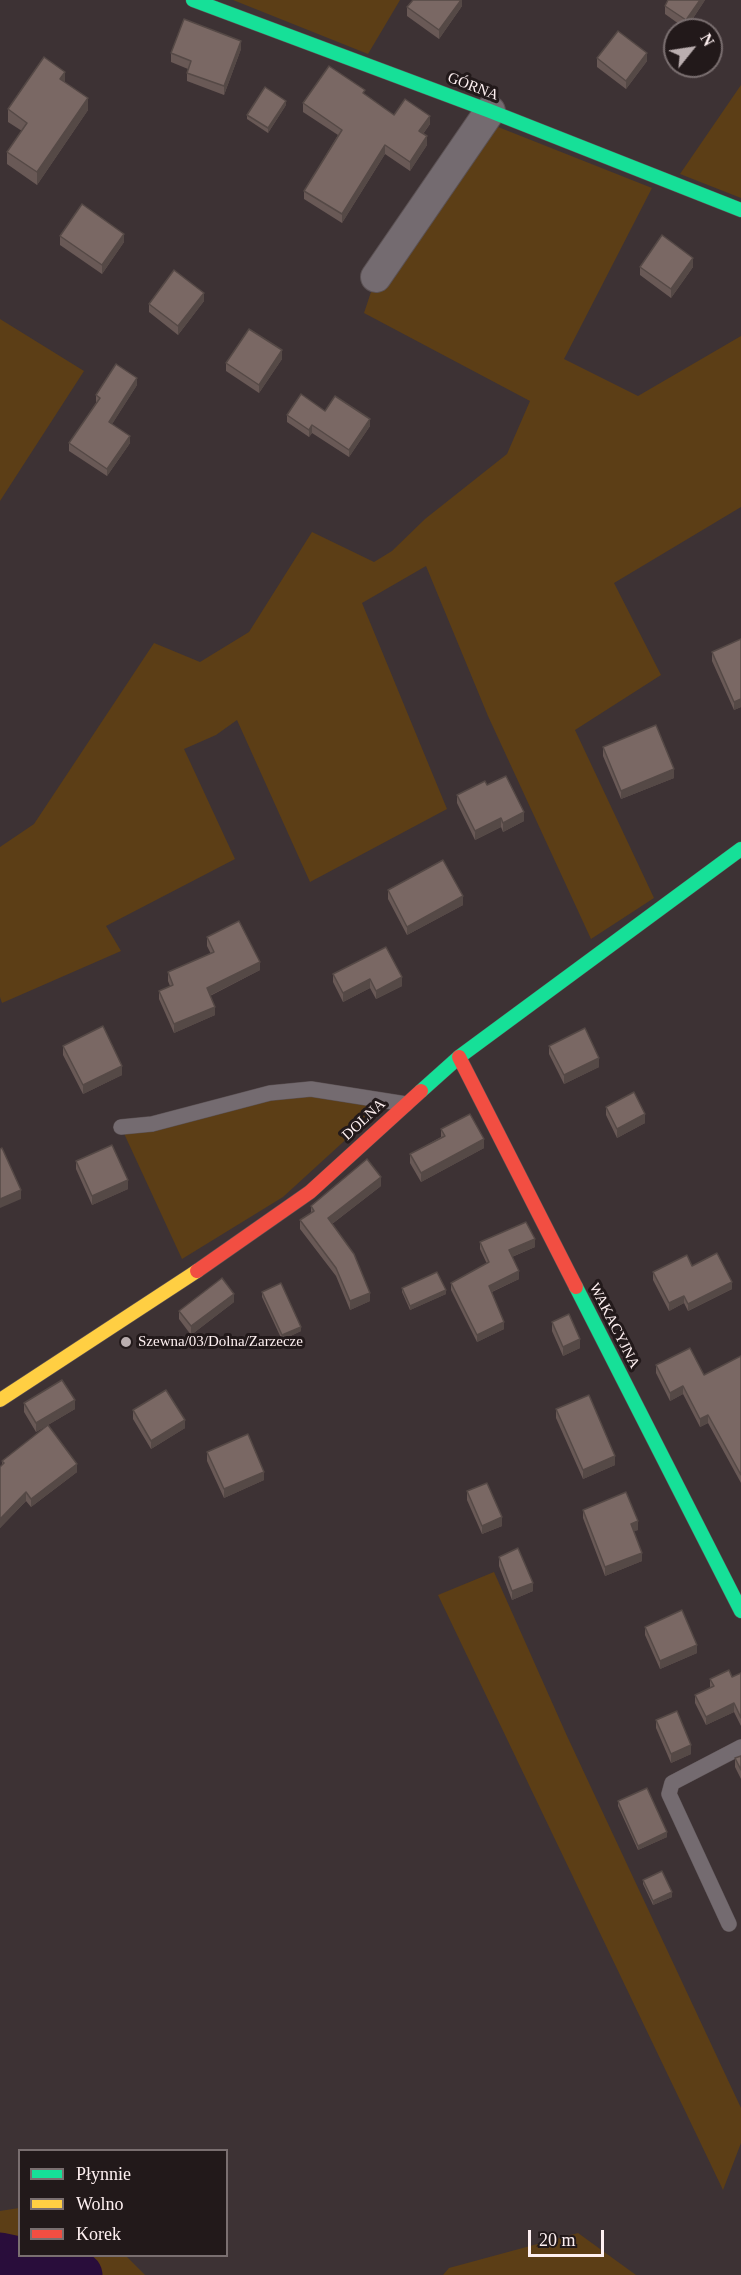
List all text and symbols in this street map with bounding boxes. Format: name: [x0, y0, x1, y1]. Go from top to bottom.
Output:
north arrow: [663, 18, 723, 78]
text: N: [697, 30, 718, 49]
street label: GÓRNA: [445, 69, 501, 105]
street label: DOLNA: [339, 1096, 389, 1144]
street label: WAKACYJNA: [585, 1280, 643, 1372]
place label: Szewna/03/Dolna/Zarzecze: [138, 1333, 303, 1351]
marker: Szewna/03/Dolna/Zarzecze: [119, 1335, 133, 1349]
legend: [18, 2149, 228, 2257]
text: Płynnie: [76, 2164, 131, 2184]
text: Wolno: [76, 2194, 124, 2214]
scale bar: [531, 2218, 608, 2256]
text: Korek: [76, 2224, 121, 2244]
text: 20 m: [539, 2230, 576, 2250]

